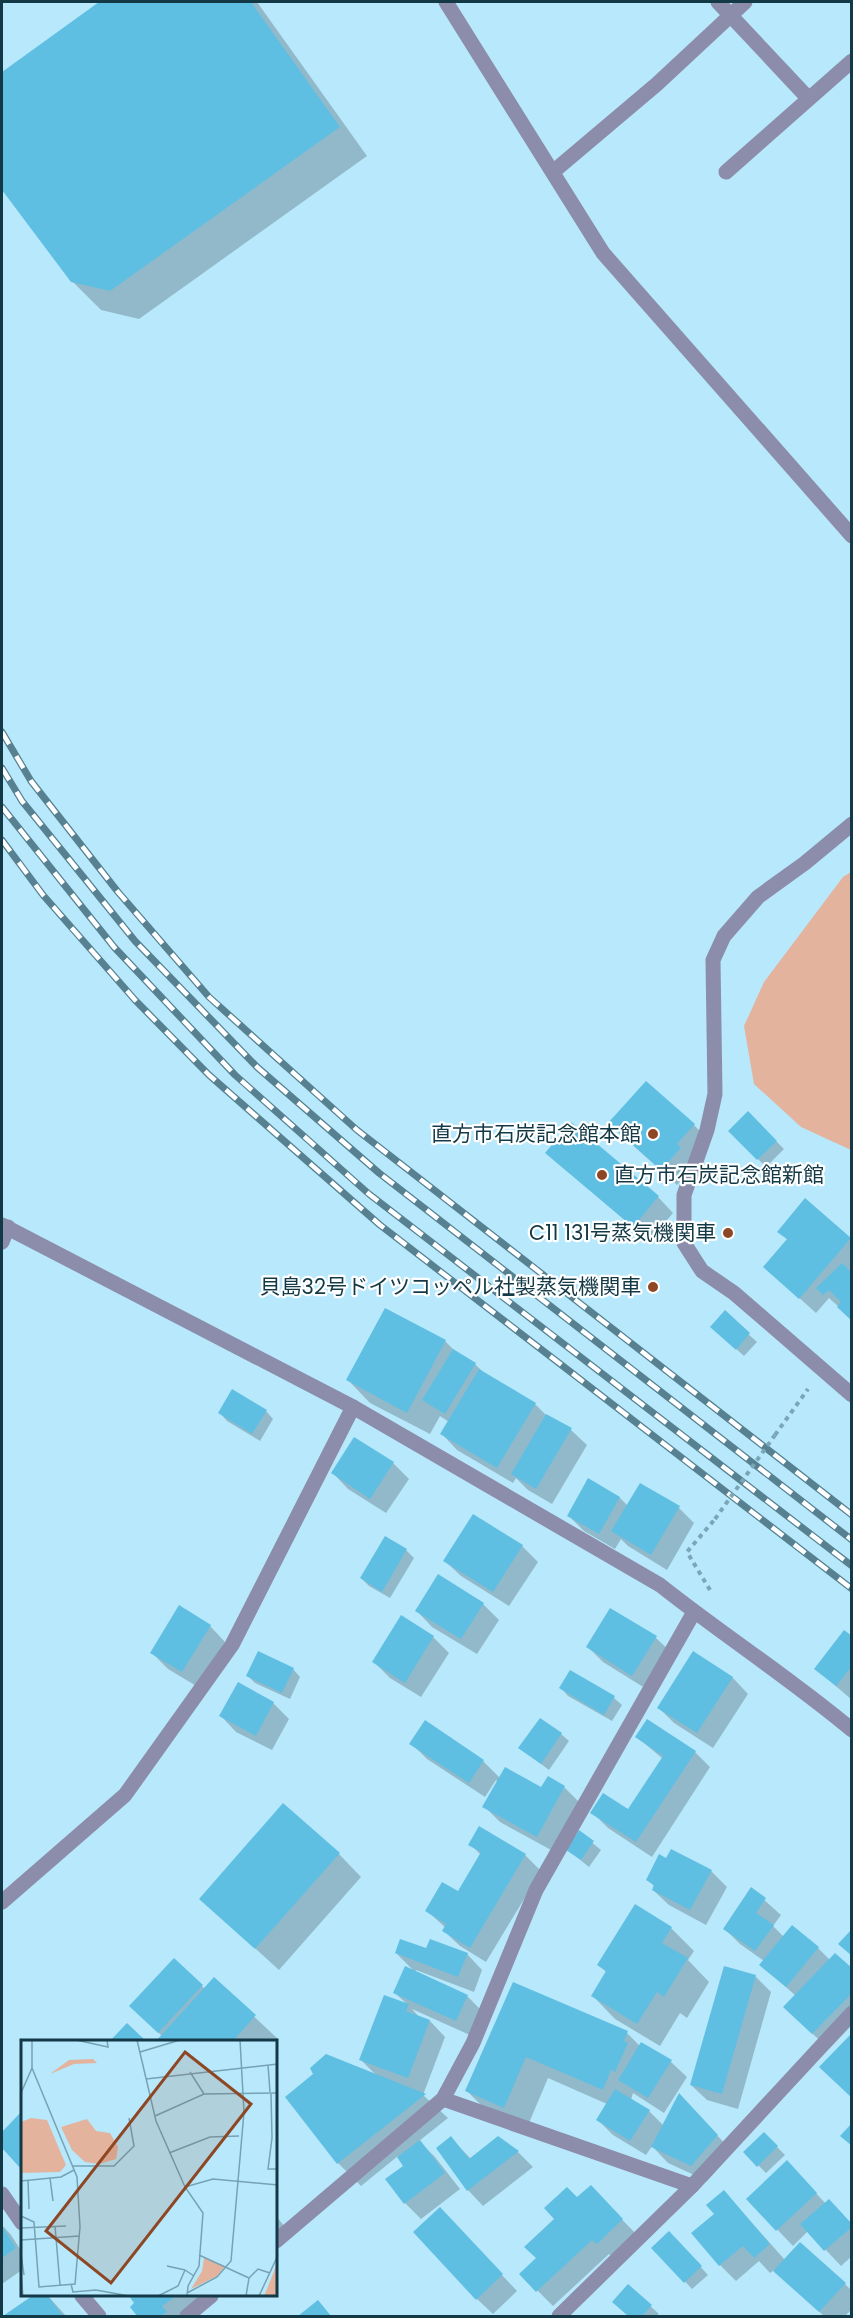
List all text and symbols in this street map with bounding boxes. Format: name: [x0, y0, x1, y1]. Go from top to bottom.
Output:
place label: 直方市石炭記念館本館: [431, 1119, 641, 1148]
marker: 直方市石炭記念館本館: [646, 1127, 660, 1141]
place label: 直方市石炭記念館新館: [614, 1160, 824, 1189]
marker: 直方市石炭記念館新館: [595, 1168, 609, 1182]
place label: C11 131号蒸気機関車: [529, 1218, 716, 1247]
marker: C11 131号蒸気機関車: [721, 1226, 735, 1240]
place label: 貝島32号ドイツコッペル社製蒸気機関車: [260, 1272, 641, 1301]
marker: 貝島32号ドイツコッペル社製蒸気機関車: [646, 1280, 660, 1294]
inset map: [21, 2040, 278, 2297]

